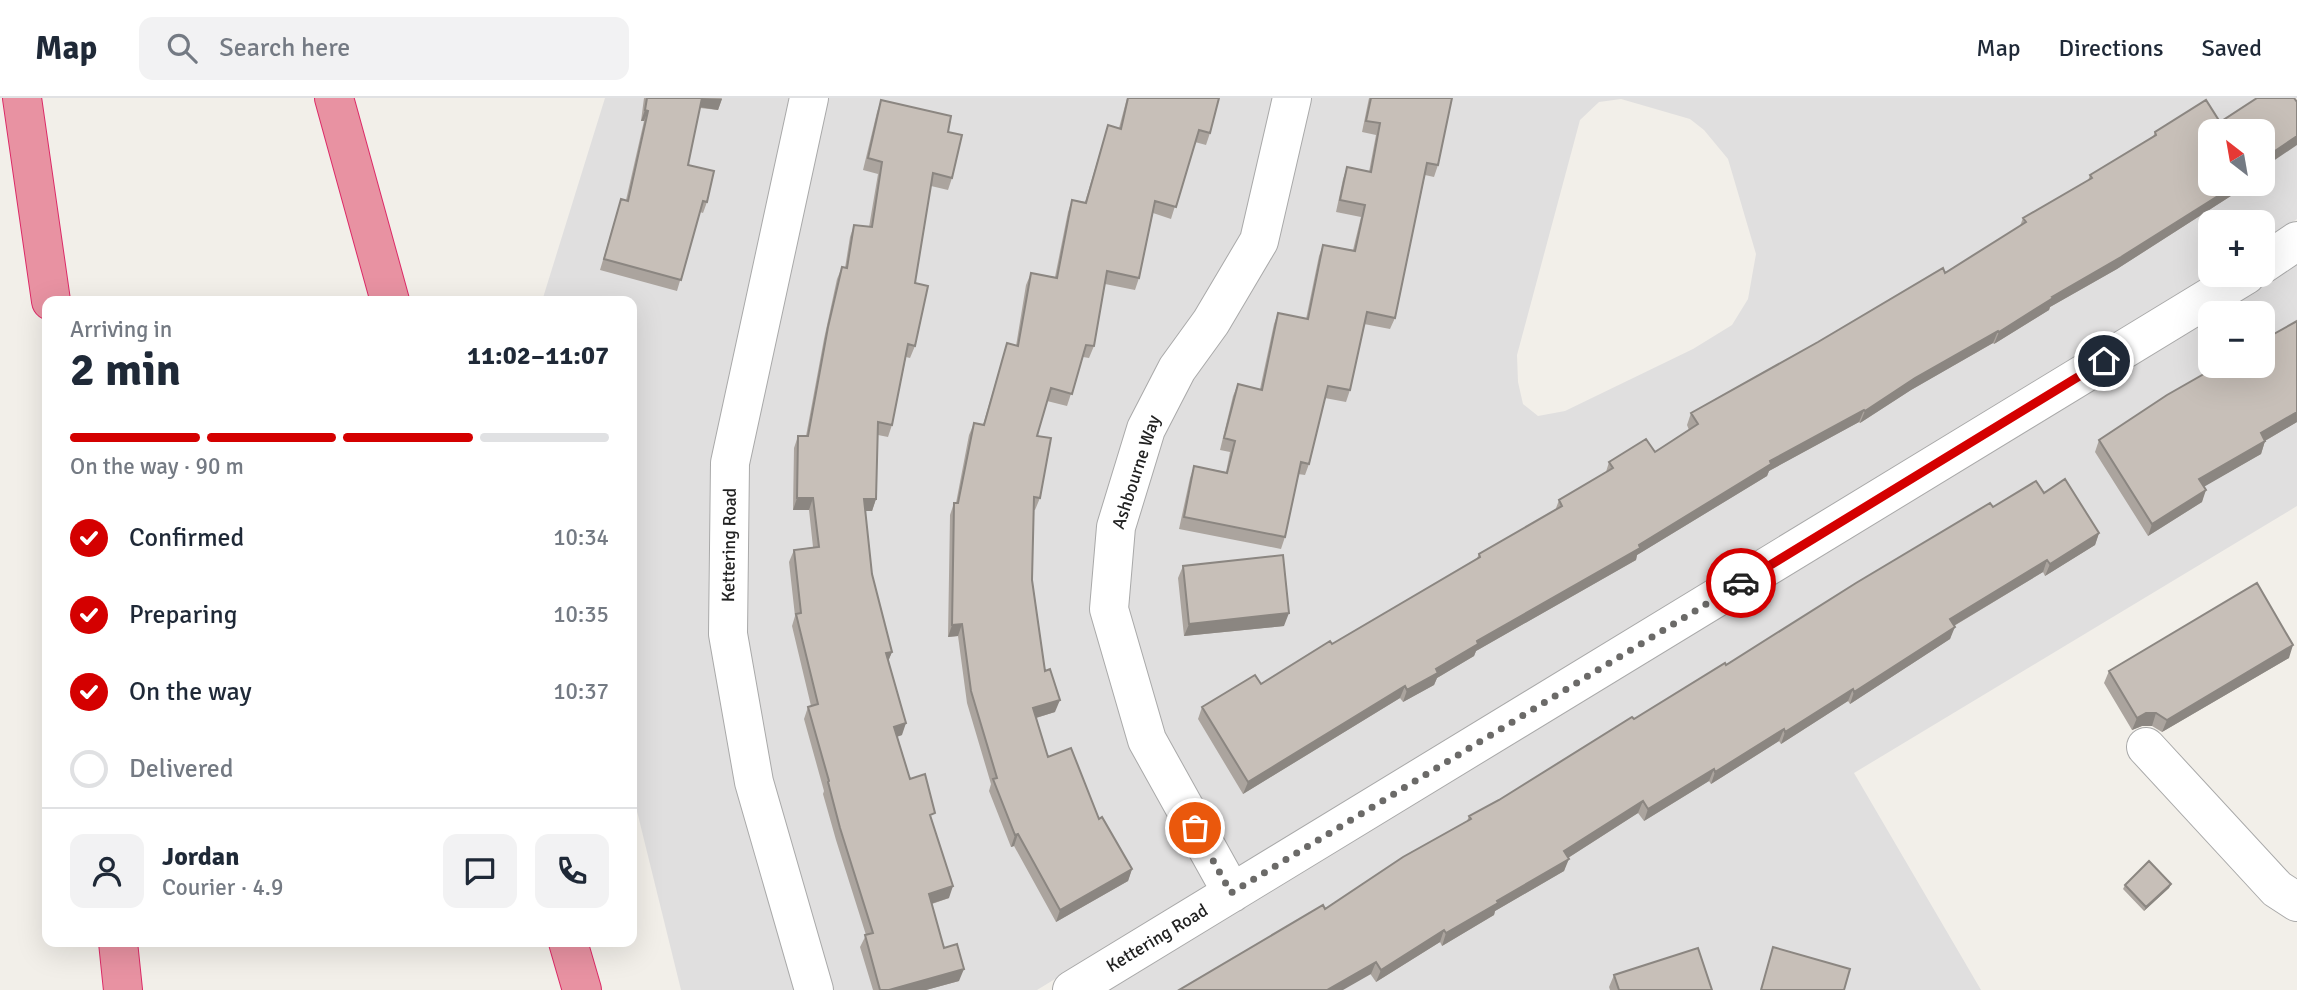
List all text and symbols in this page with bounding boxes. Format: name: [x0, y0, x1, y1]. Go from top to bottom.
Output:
search box: [139, 17, 629, 80]
text: Map: [35, 28, 97, 69]
icon: search: [163, 29, 201, 67]
text: Search here: [219, 32, 350, 64]
text: Map: [1976, 33, 2021, 63]
text: Directions: [2059, 33, 2164, 63]
text: Saved: [2202, 33, 2262, 63]
north arrow: [2198, 119, 2275, 196]
map controls: [2198, 119, 2275, 378]
button: +: [2198, 210, 2275, 287]
button: −: [2198, 301, 2275, 378]
text: Arriving in: [70, 315, 172, 344]
pin: [2074, 331, 2134, 391]
text: 11:02–11:07: [467, 340, 609, 372]
text: 2 min: [70, 342, 181, 398]
icon: home: [2085, 342, 2123, 380]
street label: Ashbourne Way: [1107, 412, 1165, 532]
text: On the way · 90 m: [70, 452, 244, 481]
street label: Kettering Road: [717, 488, 741, 602]
icon: check: [70, 519, 108, 557]
text: Confirmed: [129, 522, 244, 554]
text: 10:34: [553, 523, 609, 552]
courier: [1706, 548, 1776, 618]
icon: car: [1722, 564, 1760, 602]
icon: check: [70, 596, 108, 634]
text: Preparing: [129, 599, 237, 631]
text: 10:35: [553, 600, 609, 629]
icon: check: [70, 673, 108, 711]
text: On the way: [129, 676, 252, 708]
text: 10:37: [553, 677, 609, 706]
text: Delivered: [129, 753, 234, 785]
pin: [1165, 798, 1225, 858]
icon: bag: [1176, 809, 1214, 847]
button: person: [70, 834, 144, 908]
button: chat: [443, 834, 517, 908]
button: phone: [535, 834, 609, 908]
text: Jordan: [162, 841, 239, 873]
text: Courier · 4.9: [162, 873, 283, 902]
street label: Kettering Road: [1102, 899, 1212, 977]

